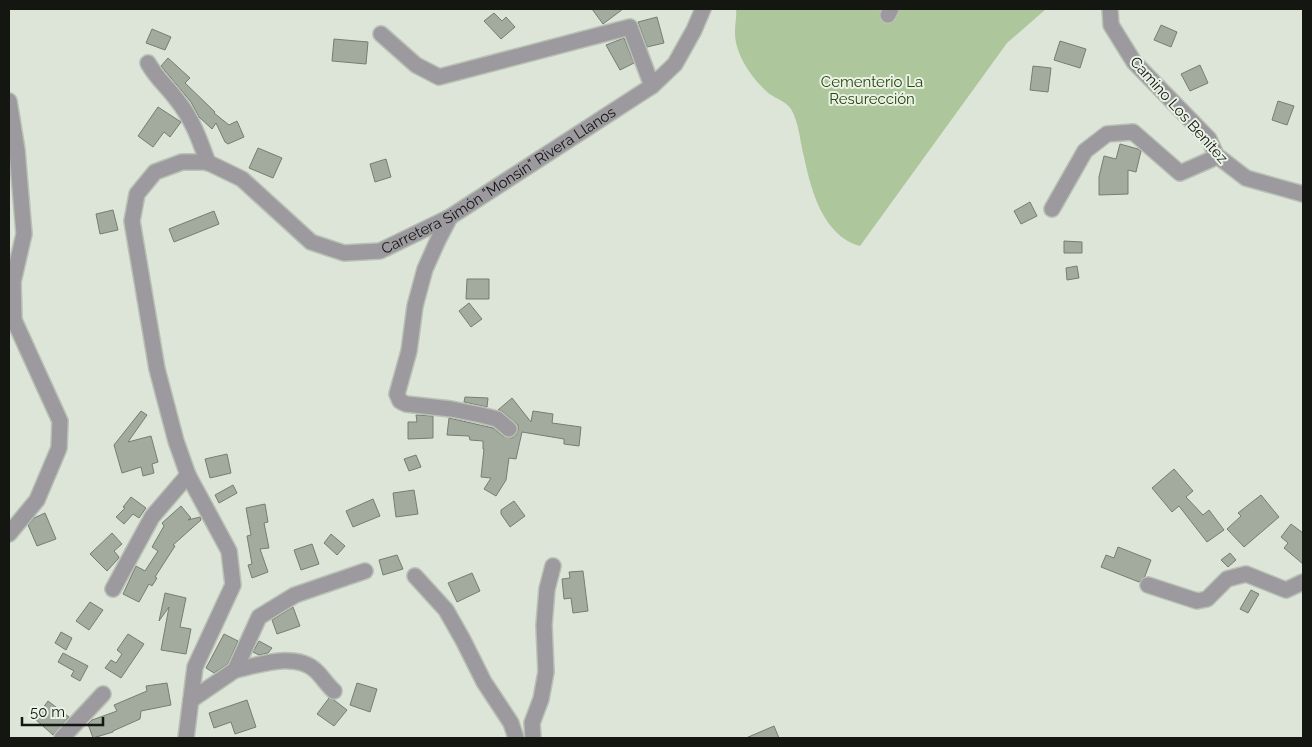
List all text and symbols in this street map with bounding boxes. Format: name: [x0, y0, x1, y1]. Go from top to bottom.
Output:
street label: Camino Los Benítez: [1126, 53, 1232, 167]
park label: Cementerio La Resurección: [821, 73, 923, 108]
street label: Carretera Simón "Monsín" Rivera Llanos: [378, 103, 619, 258]
scale bar: [22, 694, 104, 726]
text: 50 m: [30, 703, 65, 721]

